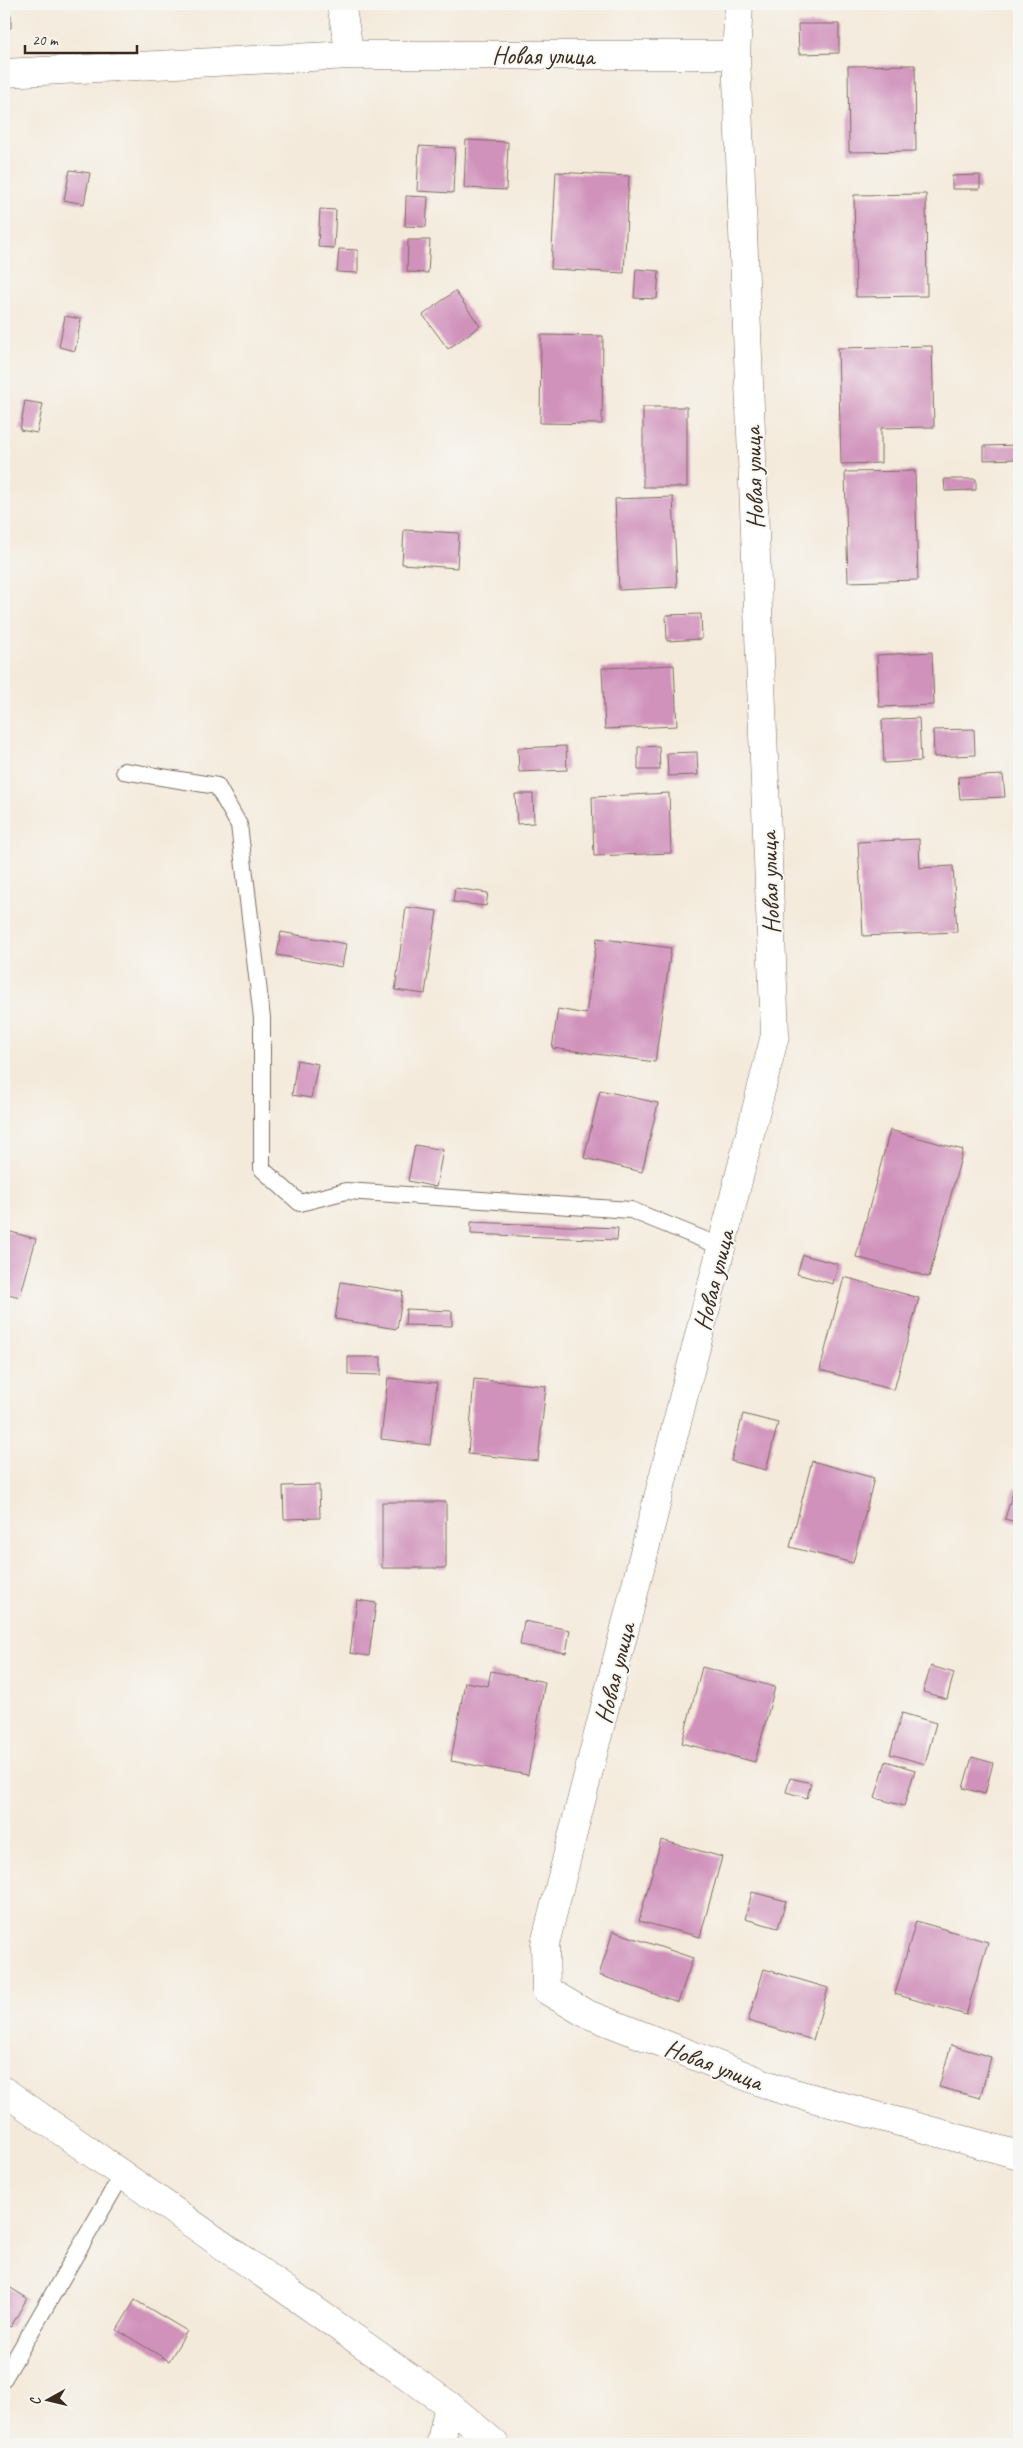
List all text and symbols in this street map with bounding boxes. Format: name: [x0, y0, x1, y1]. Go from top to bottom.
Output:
scale bar: [25, 22, 138, 54]
text: 20 m: [32, 31, 59, 50]
street label: Новая улица: [492, 40, 597, 72]
street label: Новая улица: [736, 424, 772, 530]
street label: Новая улица: [752, 829, 788, 935]
street label: Новая улица: [686, 1224, 743, 1334]
street label: Новая улица: [587, 1617, 644, 1727]
street label: Новая улица: [660, 2032, 770, 2099]
north arrow: [22, 2376, 72, 2426]
text: С: [26, 2395, 45, 2406]

